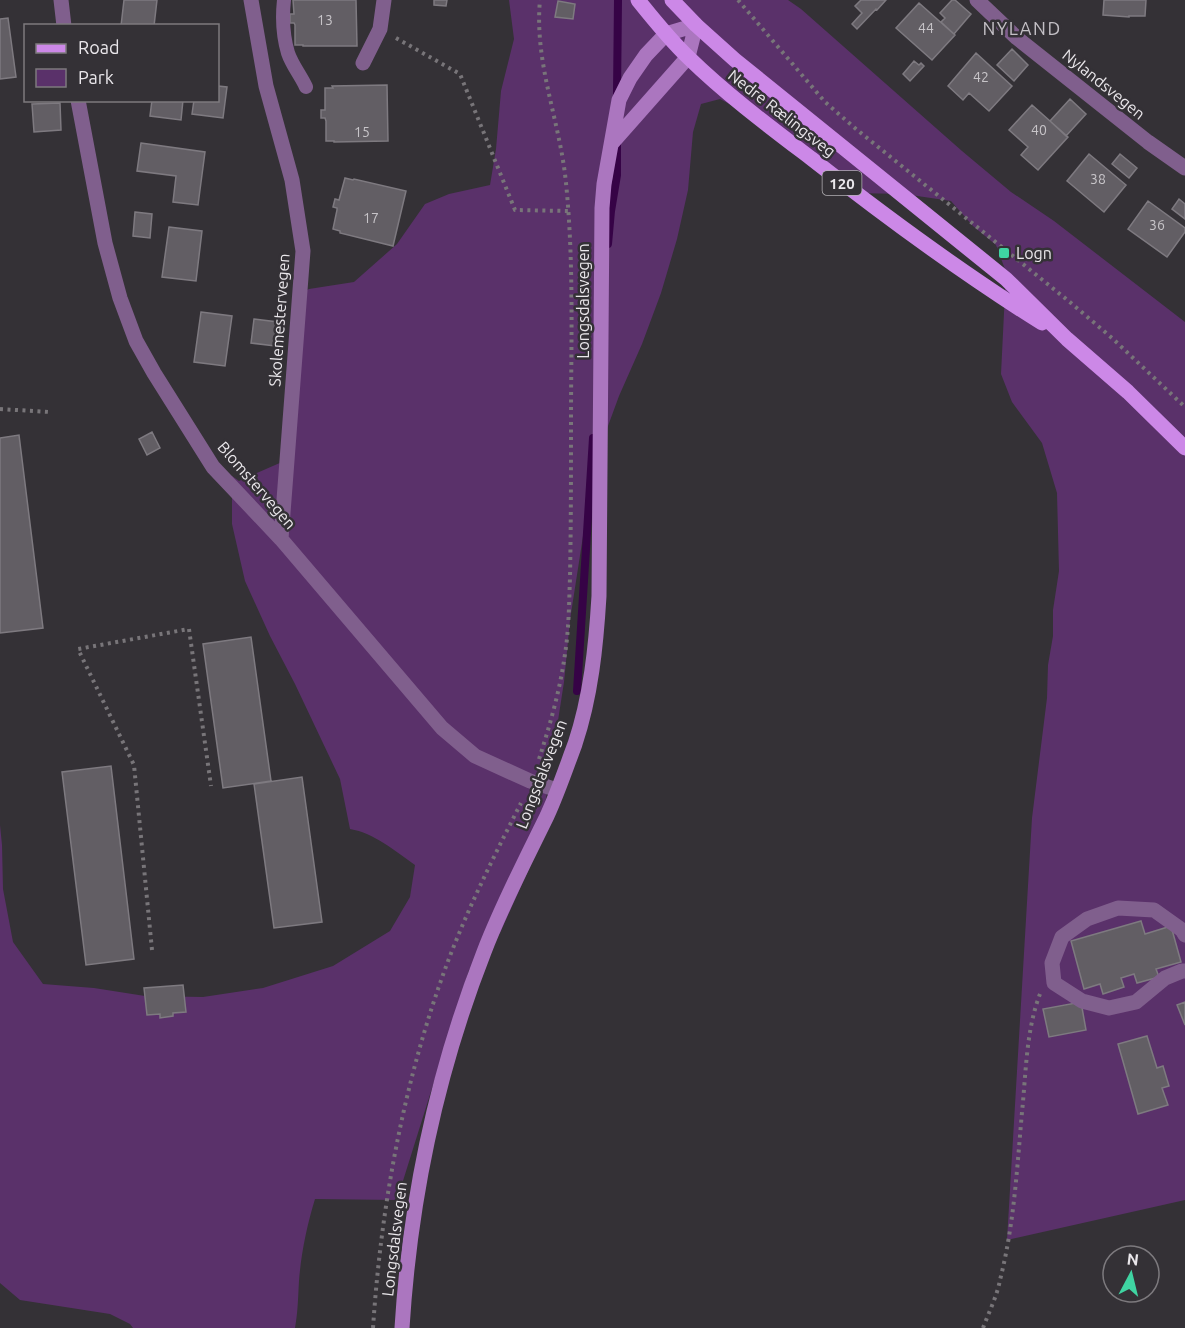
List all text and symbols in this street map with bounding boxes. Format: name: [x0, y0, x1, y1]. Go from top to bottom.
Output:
house number: 13: [317, 12, 333, 28]
district label: NYLAND: [982, 18, 1062, 38]
house number: 44: [918, 20, 934, 36]
legend: [24, 24, 219, 102]
text: Road: [78, 37, 120, 57]
street label: Nylandsvegen: [1059, 45, 1149, 123]
street label: Nedre Rælingsveg: [725, 66, 839, 160]
text: Park: [78, 67, 114, 87]
house number: 42: [973, 69, 989, 85]
house number: 40: [1031, 122, 1047, 138]
house number: 15: [354, 124, 370, 140]
road number: 120: [822, 171, 862, 195]
house number: 38: [1090, 171, 1106, 187]
house number: 17: [363, 210, 379, 226]
house number: 36: [1149, 217, 1165, 233]
street label: Longsdalsvegen: [574, 243, 592, 359]
place label: Logn: [1016, 244, 1052, 262]
marker: Logn: [997, 246, 1011, 260]
street label: Skolemestervegen: [265, 253, 293, 387]
street label: Blomstervegen: [214, 438, 300, 532]
street label: Longsdalsvegen: [512, 717, 570, 831]
street label: Longsdalsvegen: [378, 1181, 410, 1297]
north arrow: [1101, 1244, 1161, 1304]
text: N: [1126, 1249, 1140, 1269]

